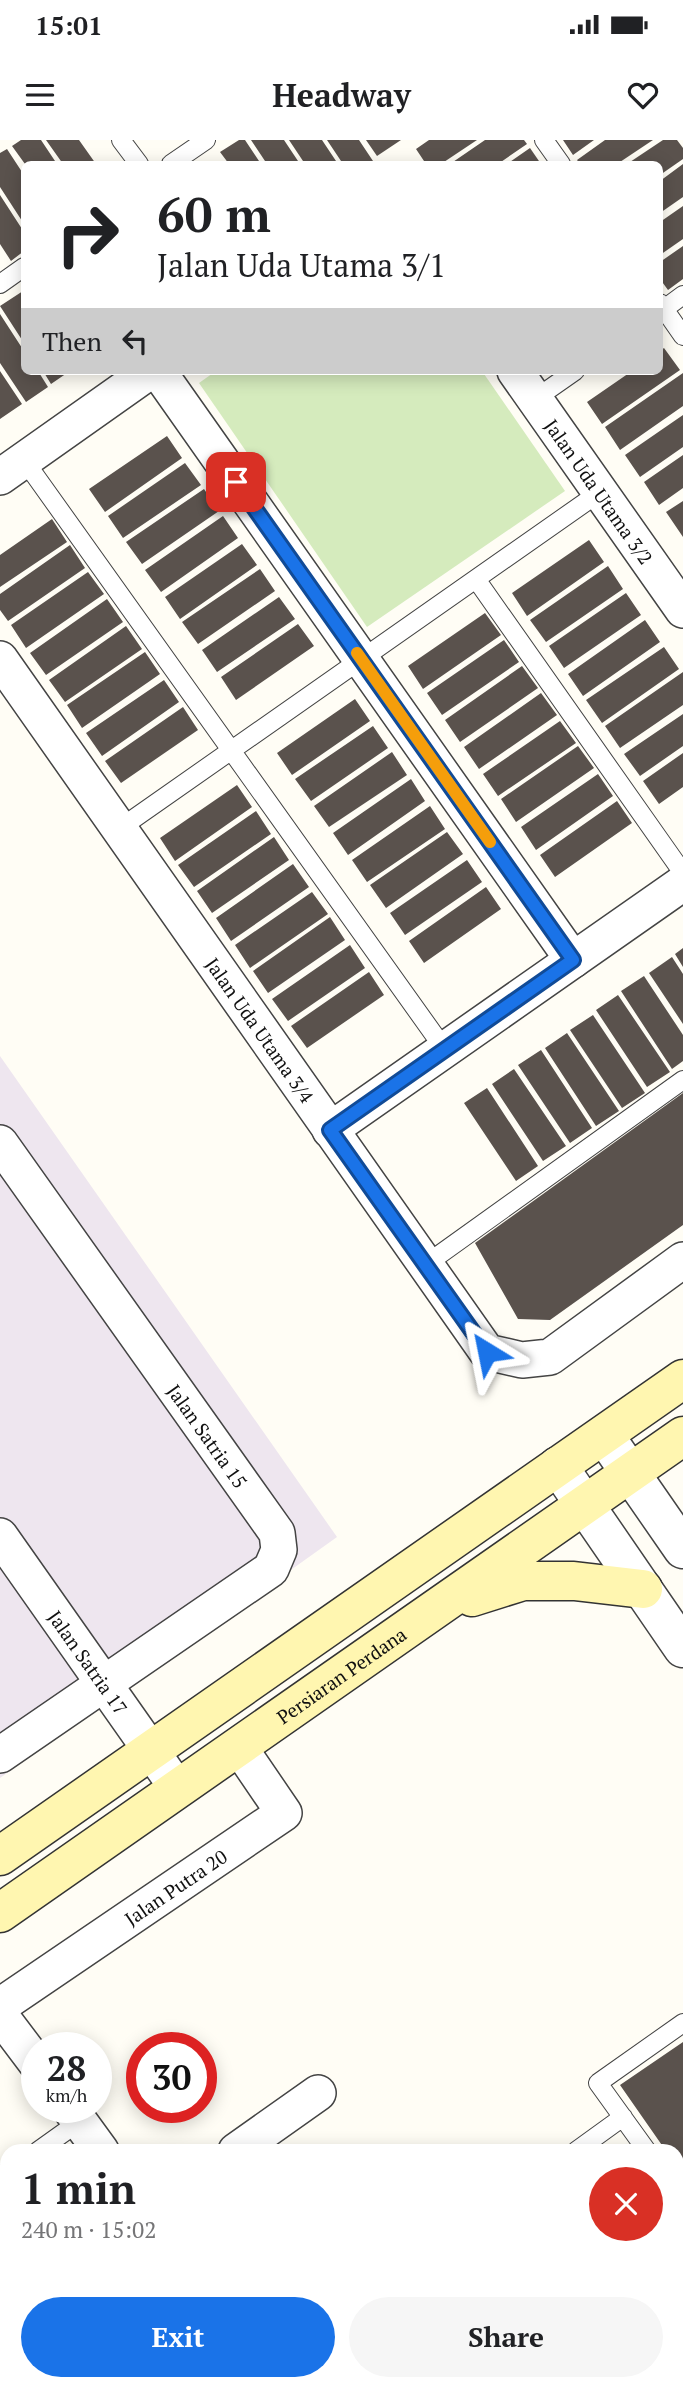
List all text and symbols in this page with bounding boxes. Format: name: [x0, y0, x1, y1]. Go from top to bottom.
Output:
text: 15:01: [35, 8, 103, 42]
text: Headway: [272, 74, 411, 116]
icon: menu: [21, 76, 59, 114]
icon: heart: [624, 76, 662, 114]
text: 60 m: [157, 181, 271, 246]
icon: right: [42, 189, 133, 280]
text: Jalan Uda Utama 3/1: [157, 244, 446, 286]
icon: left: [116, 322, 154, 360]
text: Then: [42, 324, 102, 358]
street label: Jalan Uda Utama 3/2: [540, 414, 659, 569]
pin: [206, 452, 266, 512]
icon: arrive: [217, 463, 255, 501]
street label: Jalan Uda Utama 3/4: [201, 952, 321, 1108]
position arrow: [450, 1315, 524, 1389]
street label: Jalan Satria 15: [162, 1379, 253, 1493]
street label: Jalan Satria 17: [43, 1605, 134, 1719]
street label: Persiaran Perdana: [271, 1621, 411, 1729]
street label: Jalan Putra 20: [119, 1843, 231, 1930]
speed limit sign: 30: [126, 2032, 217, 2123]
text: 28: [47, 2045, 86, 2091]
text: km/h: [46, 2083, 87, 2107]
text: 1 min: [21, 2160, 136, 2216]
button: close: [589, 2167, 663, 2241]
text: 240 m · 15:02: [21, 2214, 156, 2245]
button: Exit: [21, 2297, 335, 2377]
button: Share: [349, 2297, 663, 2377]

